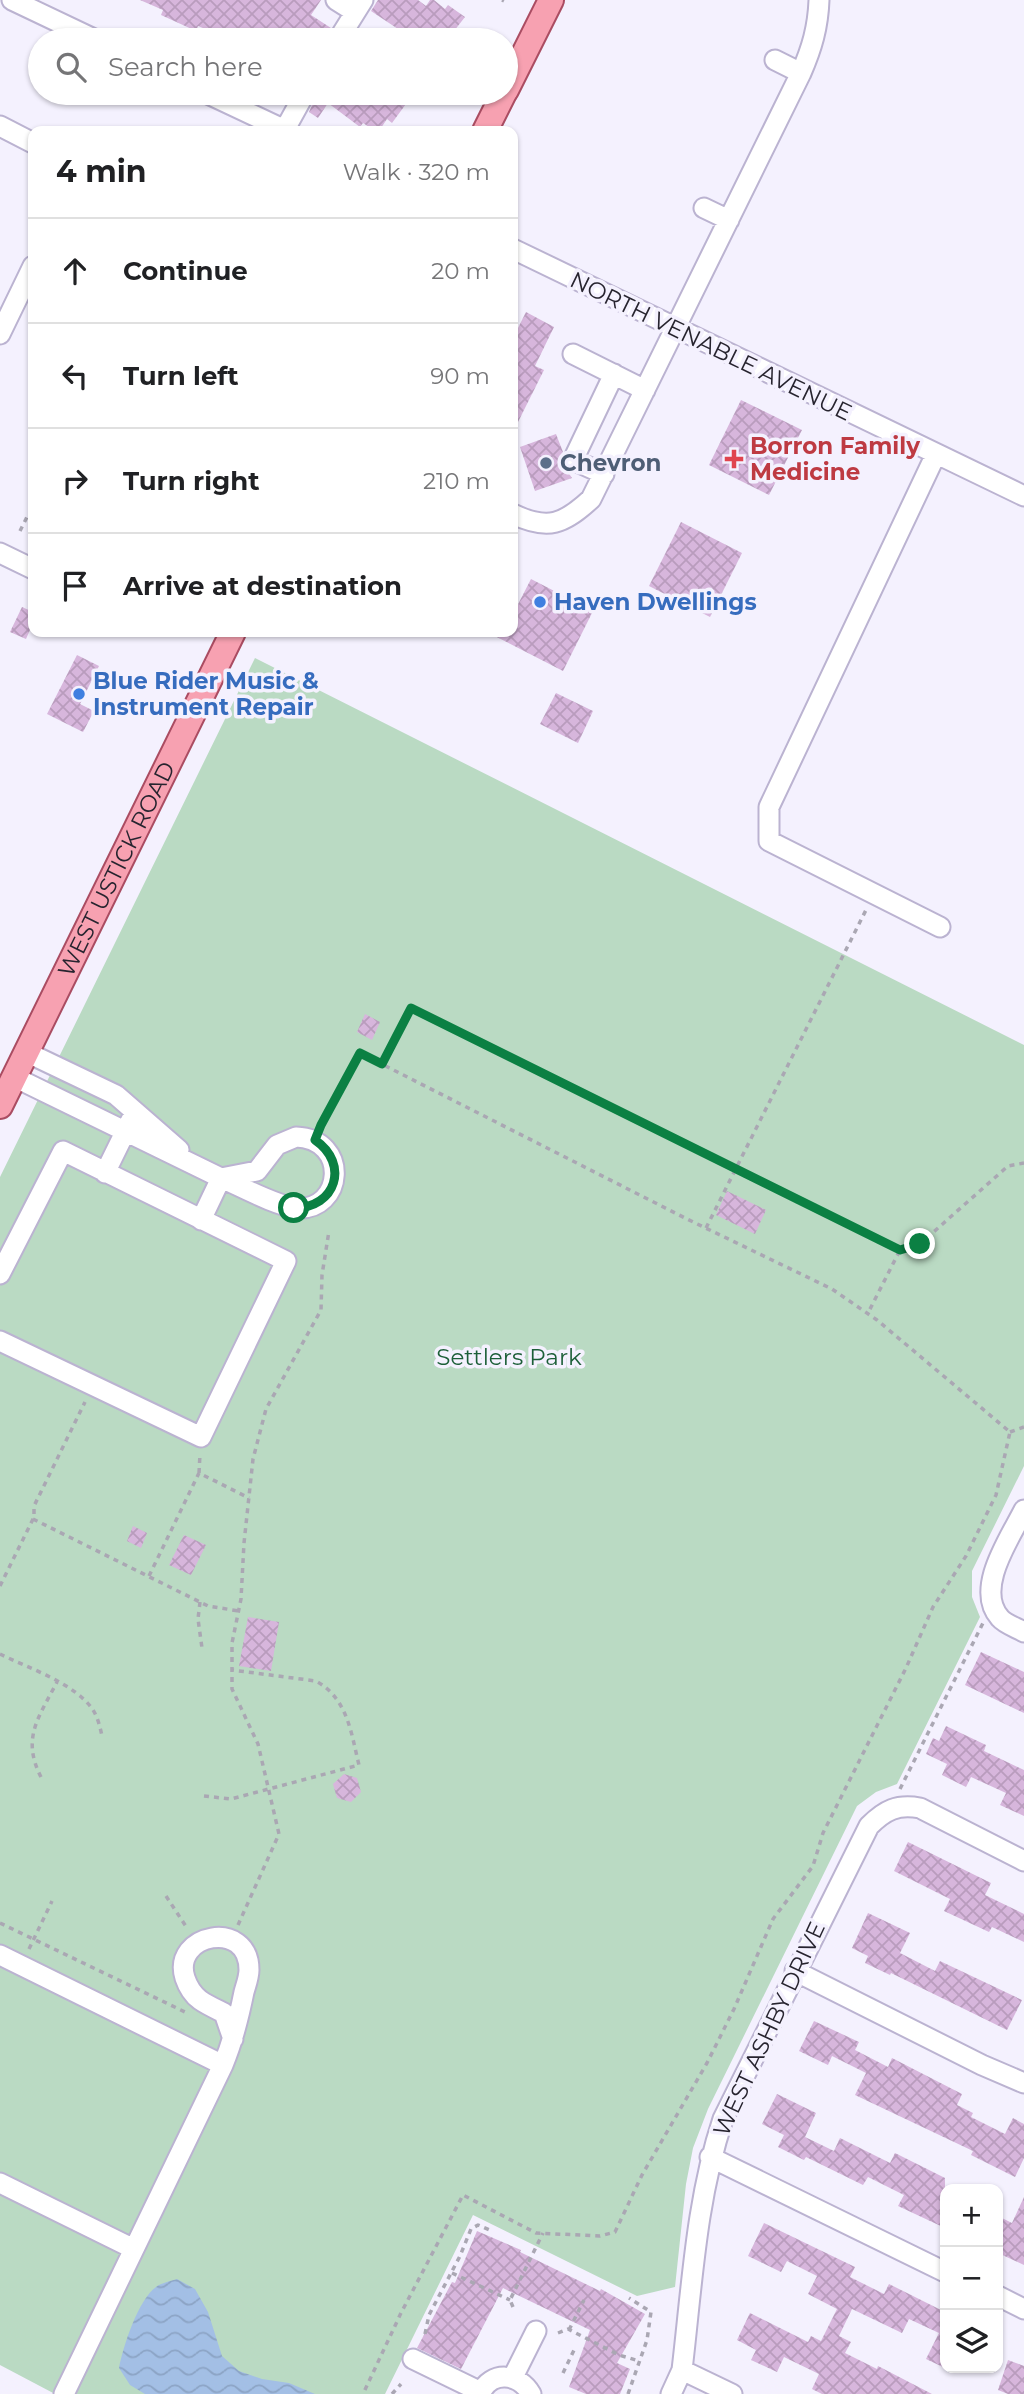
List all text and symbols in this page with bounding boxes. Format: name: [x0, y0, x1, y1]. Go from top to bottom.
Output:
search box: [28, 28, 518, 105]
icon: search: [52, 48, 90, 86]
text: Search here: [108, 51, 263, 83]
text: 4 min: [56, 153, 146, 190]
text: Walk · 320 m: [343, 158, 490, 186]
icon: ahead: [56, 252, 94, 290]
text: Continue: [123, 255, 248, 287]
text: 20 m: [431, 257, 490, 285]
street label: NORTH VENABLE AVENUE: [566, 265, 856, 427]
icon: left: [56, 357, 94, 395]
text: Turn left: [123, 360, 239, 392]
text: 90 m: [430, 362, 490, 390]
place label: Borron Family Medicine: [750, 432, 920, 486]
place label: Chevron: [560, 449, 661, 477]
marker: Borron Family Medicine: [724, 449, 744, 469]
marker: Chevron: [538, 455, 554, 471]
icon: right: [56, 462, 94, 500]
text: Turn right: [123, 465, 259, 497]
text: 210 m: [423, 467, 490, 495]
icon: arrive: [56, 567, 94, 605]
text: Arrive at destination: [123, 570, 402, 602]
place label: Haven Dwellings: [554, 588, 757, 616]
marker: Haven Dwellings: [532, 594, 548, 610]
place label: Blue Rider Music & Instrument Repair: [93, 667, 319, 721]
marker: Blue Rider Music & Instrument Repair: [71, 686, 87, 702]
street label: WEST USTICK ROAD: [52, 757, 181, 981]
route start: [278, 1192, 309, 1223]
route end: [904, 1228, 935, 1259]
park label: Settlers Park: [436, 1343, 582, 1371]
street label: WEST ASHBY DRIVE: [707, 1917, 831, 2141]
map controls: [940, 2184, 1003, 2373]
button: +: [940, 2184, 1003, 2247]
button: −: [940, 2247, 1003, 2310]
button: layers: [940, 2310, 1003, 2373]

